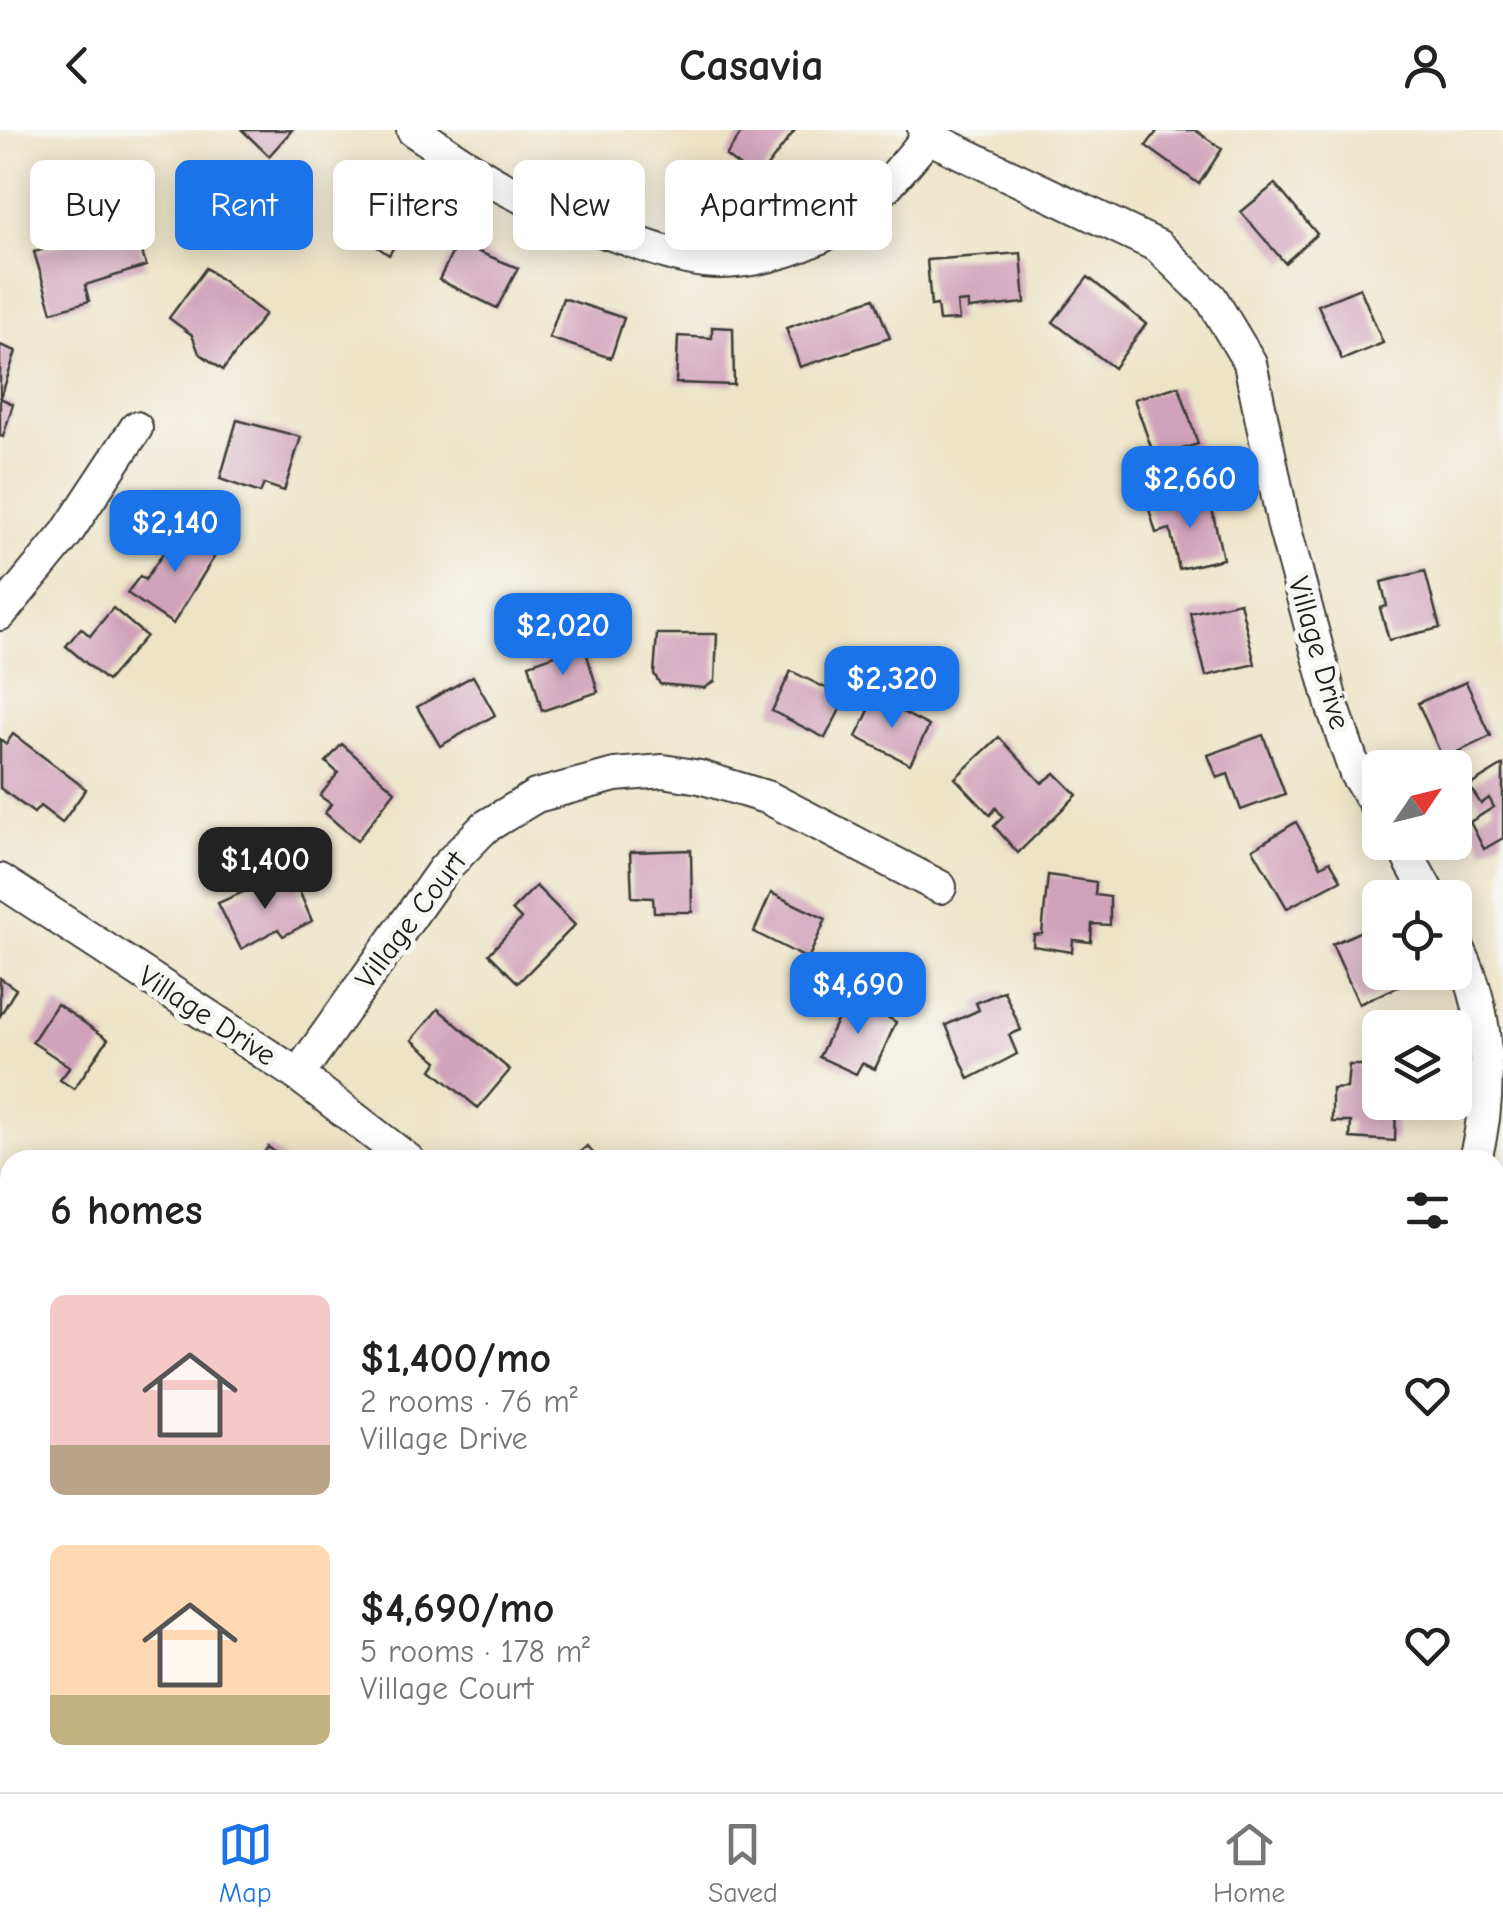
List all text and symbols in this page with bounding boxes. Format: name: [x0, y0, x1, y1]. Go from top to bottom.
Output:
icon: back: [50, 38, 105, 93]
icon: person: [1398, 38, 1453, 93]
text: Casavia: [679, 39, 824, 91]
chip: Buy: [30, 160, 155, 250]
chip: Rent: [175, 160, 313, 250]
chip: Filters: [333, 160, 493, 250]
chip: New: [513, 160, 645, 250]
chip: Apartment: [665, 160, 892, 250]
pin: $2,660: [1109, 446, 1271, 531]
text: $2,660: [1143, 460, 1237, 497]
pin: $2,140: [94, 490, 256, 575]
text: $2,140: [132, 504, 218, 541]
street label: Village Drive: [1281, 573, 1357, 733]
pin: $2,020: [482, 593, 644, 678]
text: $2,020: [516, 607, 610, 644]
pin: $2,320: [811, 646, 973, 731]
text: $2,320: [846, 660, 938, 697]
north arrow: [1362, 750, 1472, 860]
map controls: [1362, 750, 1472, 1120]
pin: $1,400: [184, 827, 346, 912]
text: $1,400: [220, 841, 310, 878]
street label: Village Court: [348, 843, 475, 995]
button: locate: [1362, 880, 1472, 990]
pin: $4,690: [777, 952, 939, 1037]
street label: Village Drive: [132, 959, 282, 1073]
text: $4,690: [812, 966, 904, 1003]
button: layers: [1362, 1010, 1472, 1120]
icon: filters: [1400, 1183, 1455, 1238]
text: 6 homes: [50, 1186, 203, 1235]
text: $1,400/mo: [360, 1334, 551, 1383]
icon: home: [130, 1335, 250, 1455]
icon: heart: [1400, 1368, 1455, 1423]
text: 2 rooms · 76 m²: [360, 1383, 578, 1420]
text: Village Drive: [360, 1420, 528, 1457]
text: $4,690/mo: [360, 1584, 555, 1633]
icon: home: [130, 1585, 250, 1705]
icon: heart: [1400, 1618, 1455, 1673]
text: 5 rooms · 178 m²: [360, 1633, 590, 1670]
text: Village Court: [360, 1670, 533, 1707]
tab: Map: [218, 1817, 273, 1909]
tab: Saved: [708, 1817, 778, 1909]
tab: Home: [1213, 1817, 1285, 1909]

